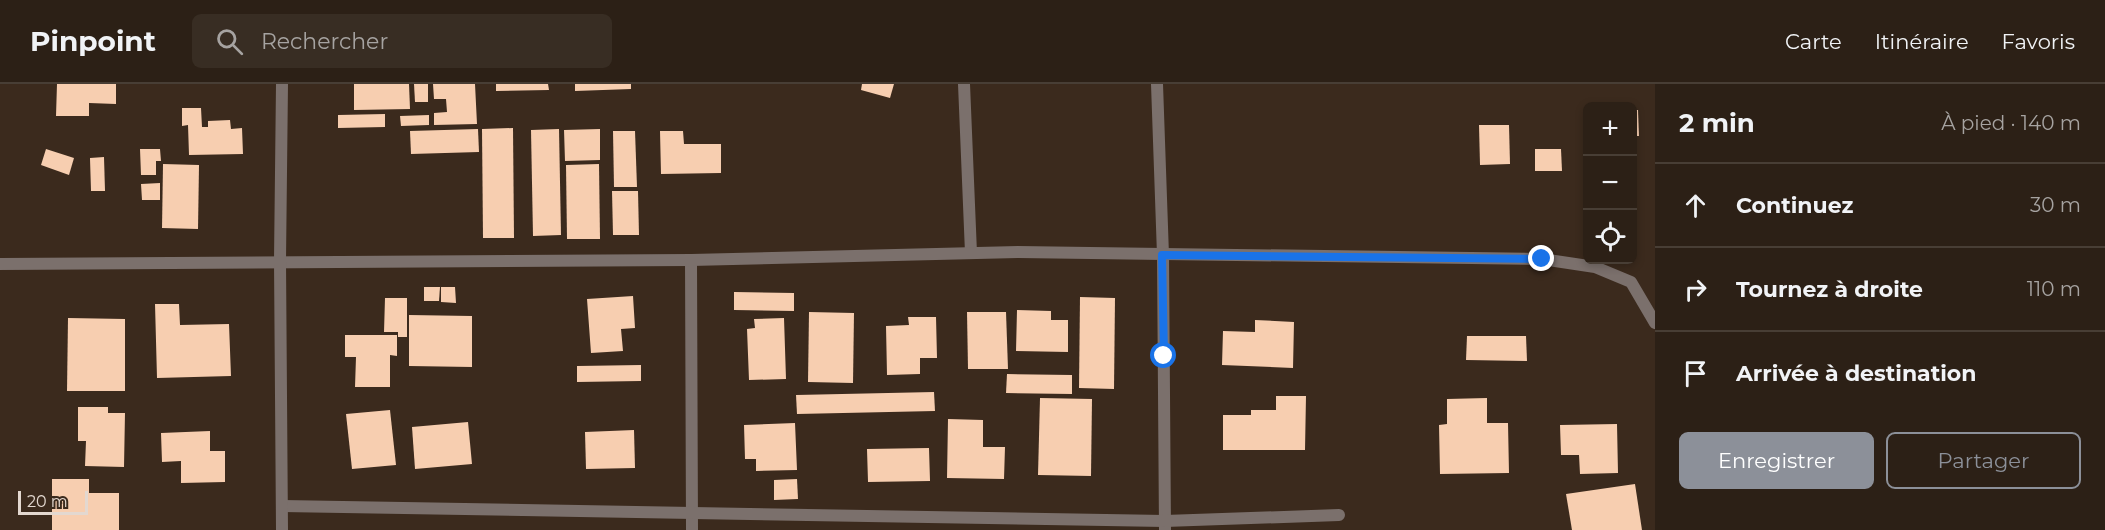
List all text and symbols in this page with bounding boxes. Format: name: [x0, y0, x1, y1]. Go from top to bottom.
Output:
search box: [192, 14, 612, 68]
text: Pinpoint: [30, 24, 156, 58]
icon: search: [213, 25, 246, 58]
text: Rechercher: [261, 28, 388, 55]
text: Carte: [1785, 29, 1842, 54]
text: Itinéraire: [1875, 29, 1969, 54]
text: Favoris: [2002, 29, 2075, 54]
map controls: [1583, 102, 1637, 264]
button: +: [1583, 102, 1637, 156]
text: 2 min: [1679, 107, 1755, 139]
text: À pied · 140 m: [1941, 111, 2081, 135]
button: −: [1583, 156, 1637, 210]
icon: ahead: [1679, 189, 1712, 222]
text: Continuez: [1736, 192, 1853, 219]
text: 30 m: [2030, 193, 2081, 217]
button: locate: [1583, 210, 1637, 264]
route end: [1528, 245, 1554, 271]
icon: right: [1679, 273, 1712, 306]
text: Tournez à droite: [1736, 276, 1923, 303]
text: 110 m: [2027, 277, 2081, 301]
route start: [1150, 342, 1176, 368]
icon: arrive: [1679, 357, 1712, 390]
text: Arrivée à destination: [1736, 360, 1976, 387]
button: Enregistrer: [1679, 432, 1874, 489]
button: Partager: [1886, 432, 2081, 489]
scale bar: [18, 488, 88, 516]
text: 20 m: [27, 492, 68, 511]

